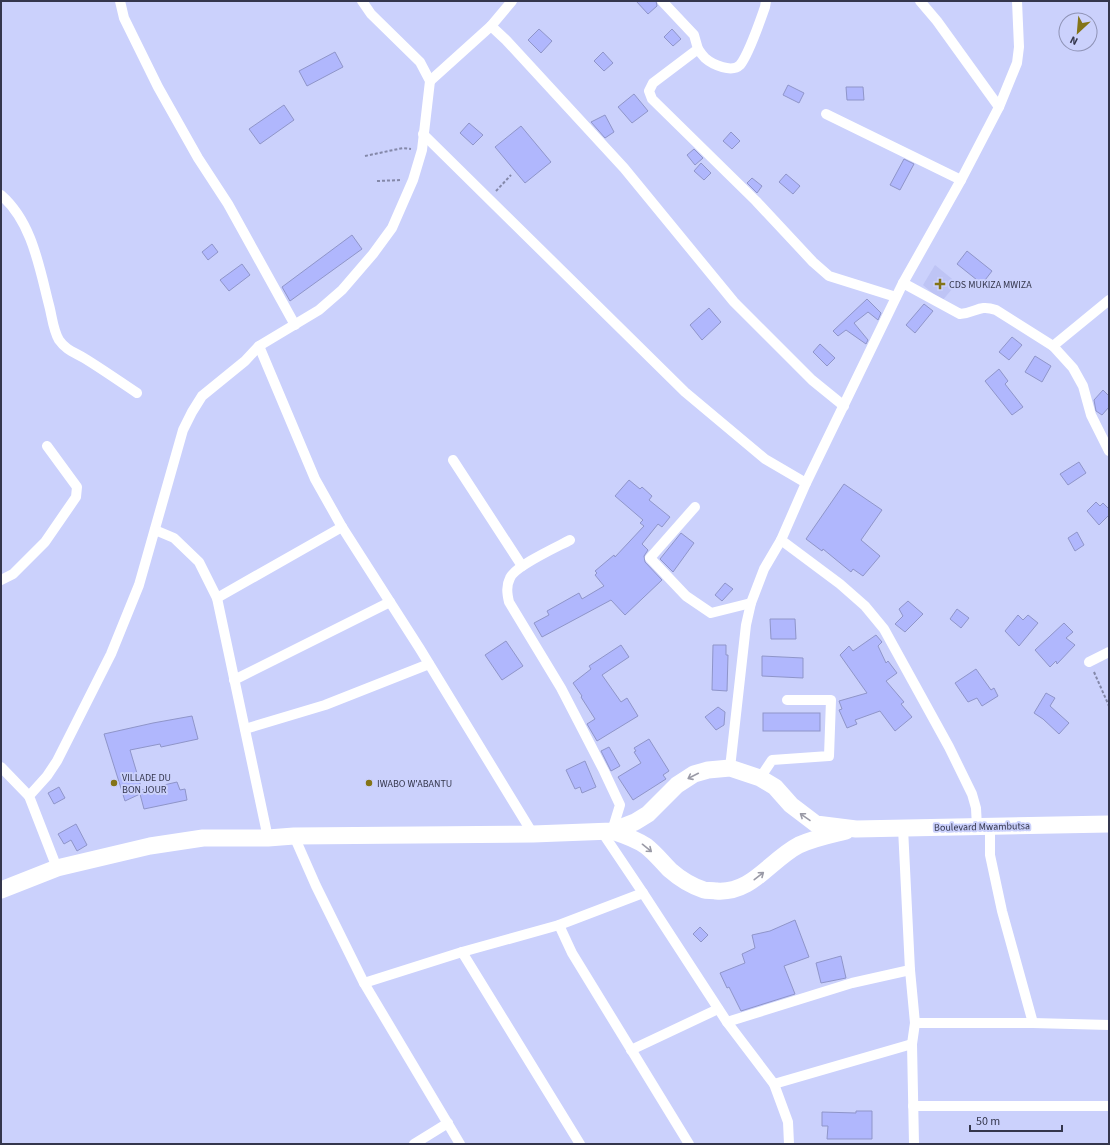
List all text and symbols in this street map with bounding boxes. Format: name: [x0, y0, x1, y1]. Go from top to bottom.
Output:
north arrow: [1058, 12, 1098, 52]
text: N: [1067, 32, 1080, 49]
marker: CDS MUKIZA MWIZA: [934, 278, 946, 290]
place label: CDS MUKIZA MWIZA: [949, 278, 1032, 292]
place label: VILLADE DU BON JOUR: [122, 771, 171, 797]
one-way arrow: [687, 772, 699, 780]
place label: IWABO W'ABANTU: [377, 777, 452, 791]
marker: VILLADE DU BON JOUR: [109, 778, 119, 788]
marker: IWABO W'ABANTU: [364, 778, 374, 788]
one-way arrow: [800, 813, 811, 821]
street label: Boulevard Mwambutsa: [934, 819, 1030, 835]
one-way arrow: [642, 843, 653, 852]
one-way arrow: [753, 872, 764, 881]
scale bar: [970, 1107, 1062, 1133]
text: 50 m: [976, 1113, 1000, 1130]

